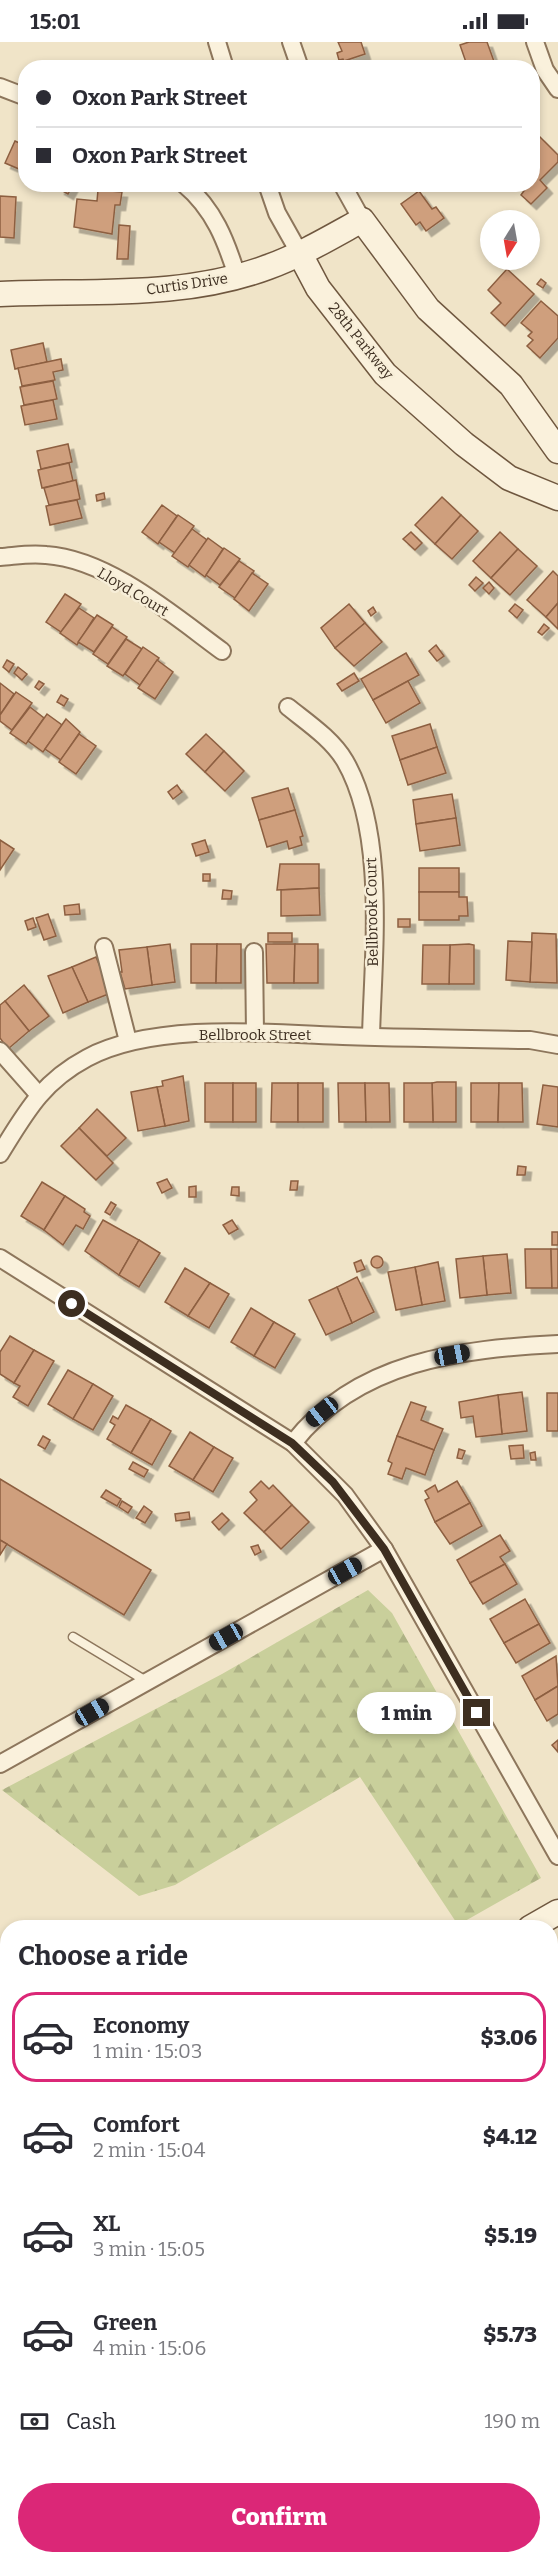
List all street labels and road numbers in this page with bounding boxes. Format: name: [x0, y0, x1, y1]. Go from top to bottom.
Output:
street label: Curtis Drive: [145, 269, 229, 299]
street label: 28th Parkway: [325, 299, 397, 383]
street label: Lloyd Court: [94, 564, 172, 621]
street label: Bellbrook Court: [362, 857, 382, 967]
street label: Bellbrook Street: [199, 1026, 312, 1044]

